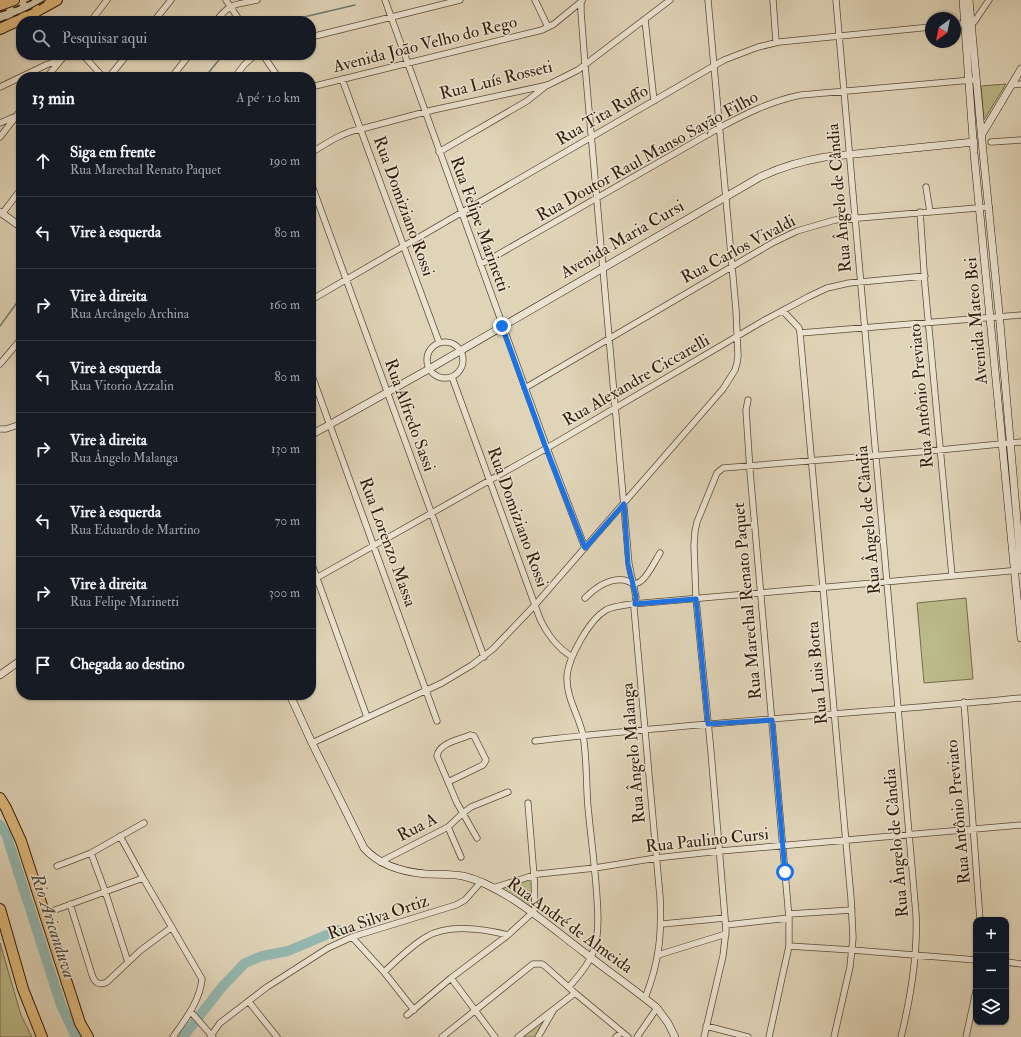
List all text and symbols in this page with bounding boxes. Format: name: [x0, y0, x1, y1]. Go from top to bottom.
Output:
street label: Avenida João Velho do Rego: [330, 11, 519, 78]
north arrow: [925, 12, 961, 48]
search box: [16, 16, 316, 60]
icon: search: [30, 27, 52, 49]
text: Pesquisar aqui: [62, 29, 147, 48]
street label: Rua Luís Rosseti: [437, 56, 555, 104]
street label: Rua Tita Ruffo: [552, 80, 652, 150]
street label: Rua Doutor Raul Manso Sayão Filho: [532, 86, 762, 227]
text: 13 min: [32, 88, 75, 109]
text: A pé · 1.0 km: [236, 90, 300, 106]
street label: Rua Ângelo de Cândia: [821, 122, 856, 273]
street label: Rua Domiziano Rossi: [369, 133, 439, 279]
text: Siga em frente: [70, 143, 156, 162]
icon: ahead: [32, 150, 54, 172]
text: 190 m: [269, 153, 300, 169]
street label: Rua Felipe Marinetti: [445, 153, 514, 295]
text: Rua Marechal Renato Paquet: [70, 162, 221, 178]
street label: Avenida Maria Cursi: [556, 195, 688, 283]
street label: Rua Carlos Vivaldi: [677, 210, 799, 288]
icon: left: [32, 222, 54, 244]
text: Vire à esquerda: [70, 223, 161, 242]
text: 80 m: [274, 225, 300, 241]
street label: Avenida Mateo Bei: [960, 256, 992, 386]
text: Vire à direita: [70, 287, 147, 306]
icon: right: [32, 294, 54, 316]
text: 160 m: [269, 297, 300, 313]
text: Rua Arcângelo Archina: [70, 306, 189, 322]
route end: [493, 317, 511, 335]
street label: Rua Antônio Previato: [904, 323, 938, 469]
street label: Rua Alexandre Ciccarelli: [559, 329, 714, 431]
street label: Rua Alfredo Sassi: [380, 356, 440, 475]
text: Vire à esquerda: [70, 359, 161, 378]
icon: left: [32, 366, 54, 388]
text: 80 m: [274, 369, 300, 385]
text: Rua Vitorio Azzalin: [70, 378, 174, 394]
text: Vire à direita: [70, 431, 147, 450]
icon: right: [32, 438, 54, 460]
text: 130 m: [271, 441, 300, 457]
street label: Rua Domiziano Rossi: [483, 444, 553, 590]
street label: Rua Ângelo de Cândia: [850, 444, 885, 595]
text: Rua Ângelo Malanga: [70, 450, 178, 466]
street label: Rua Lorenzo Massa: [355, 474, 421, 610]
street label: Rua Marechal Renato Paquet: [728, 501, 766, 700]
text: Vire à esquerda: [70, 503, 161, 522]
icon: left: [32, 510, 54, 532]
text: 70 m: [275, 513, 300, 529]
text: Rua Eduardo de Martino: [70, 522, 200, 538]
text: Vire à direita: [70, 575, 147, 594]
icon: right: [32, 582, 54, 604]
text: 300 m: [269, 585, 300, 601]
text: Rua Felipe Marinetti: [70, 594, 179, 610]
street label: Rua Luis Botta: [802, 619, 832, 726]
icon: arrive: [32, 654, 54, 676]
text: Chegada ao destino: [70, 655, 185, 674]
street label: Rua Ângelo Malanga: [615, 681, 650, 824]
street label: Rua Antônio Previato: [941, 739, 975, 885]
street label: Rua Ângelo de Cândia: [878, 767, 913, 918]
street label: Rua A: [393, 808, 441, 846]
street label: Rua Paulino Cursi: [644, 823, 770, 857]
route start: [776, 863, 794, 881]
water label: Rio Aricanduva: [25, 870, 81, 981]
street label: Rua André de Almeida: [503, 872, 638, 978]
street label: Rua Silva Ortiz: [325, 890, 431, 944]
map controls: [973, 917, 1009, 1025]
button: +: [973, 917, 1009, 953]
button: −: [973, 953, 1009, 989]
button: layers: [973, 989, 1009, 1025]

